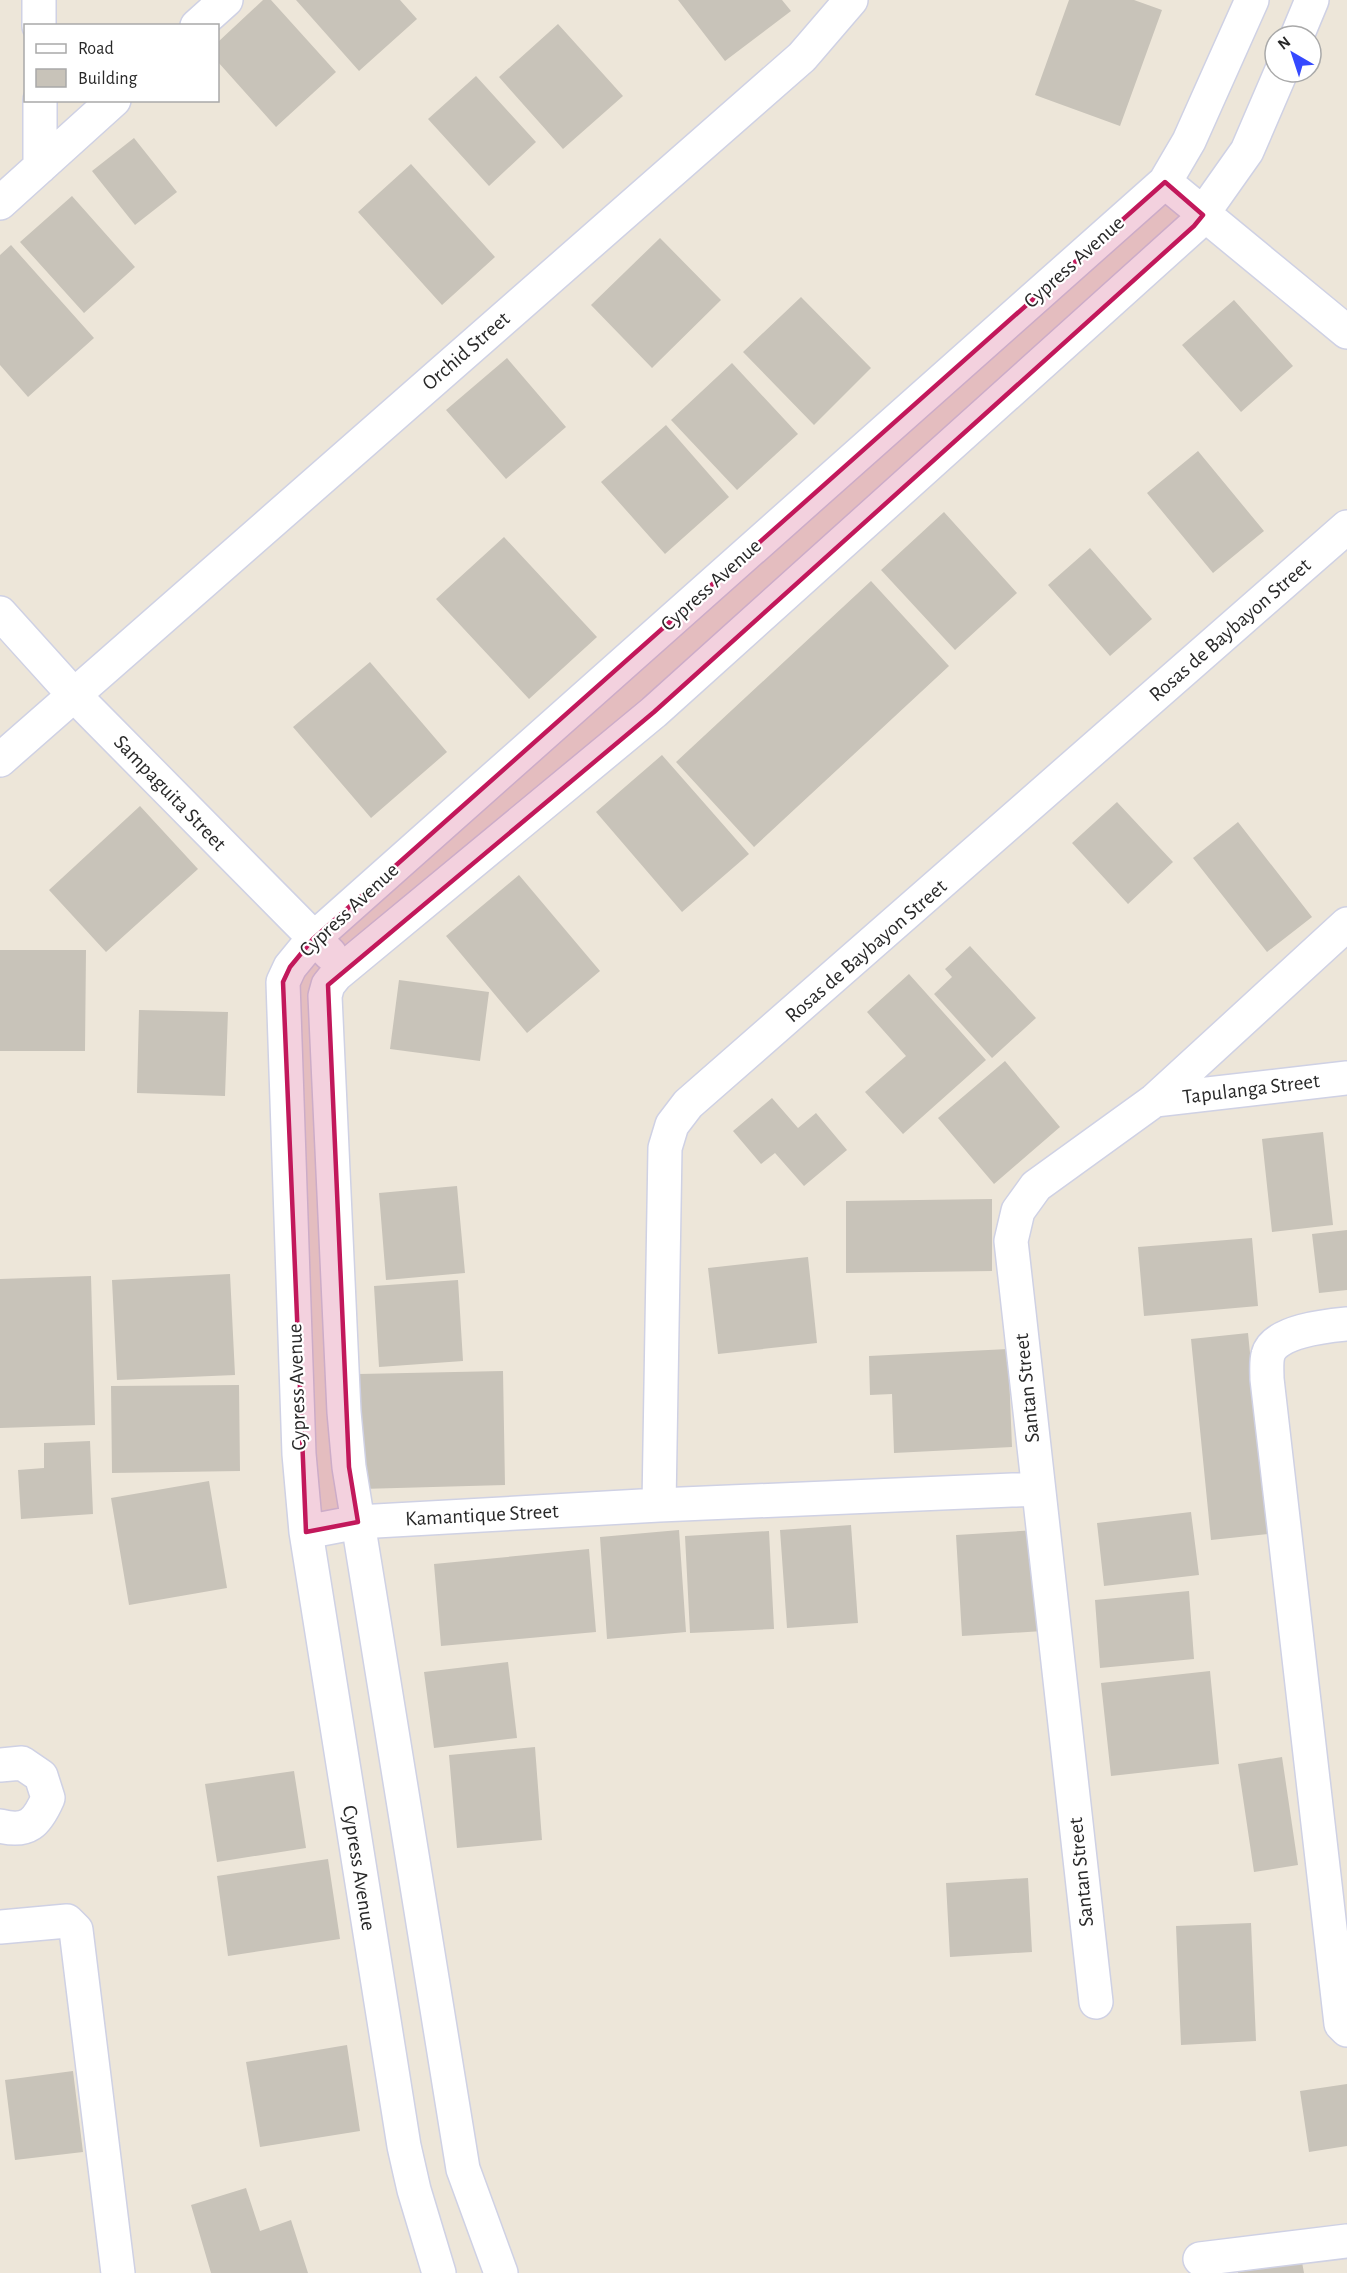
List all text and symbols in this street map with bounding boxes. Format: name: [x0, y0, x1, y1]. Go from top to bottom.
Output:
legend: [24, 24, 219, 102]
north arrow: [1263, 24, 1323, 84]
text: N: [1275, 33, 1294, 53]
text: Road: [78, 40, 114, 58]
text: Building: [78, 70, 138, 88]
street label: Cypress Avenue: [1020, 212, 1128, 312]
street label: Orchid Street: [418, 307, 514, 394]
street label: Cypress Avenue: [657, 535, 765, 635]
street label: Rosas de Baybayon Street: [1145, 554, 1315, 706]
street label: Sampaguita Street: [110, 731, 230, 855]
street label: Cypress Avenue: [295, 859, 403, 961]
street label: Rosas de Baybayon Street: [781, 875, 951, 1027]
street label: Tapulanga Street: [1181, 1070, 1321, 1108]
street label: Cypress Avenue: [284, 1323, 310, 1451]
street label: Santan Street: [1011, 1332, 1043, 1444]
street label: Kamantique Street: [405, 1500, 560, 1530]
street label: Cypress Avenue: [339, 1804, 379, 1932]
street label: Santan Street: [1065, 1816, 1097, 1928]

